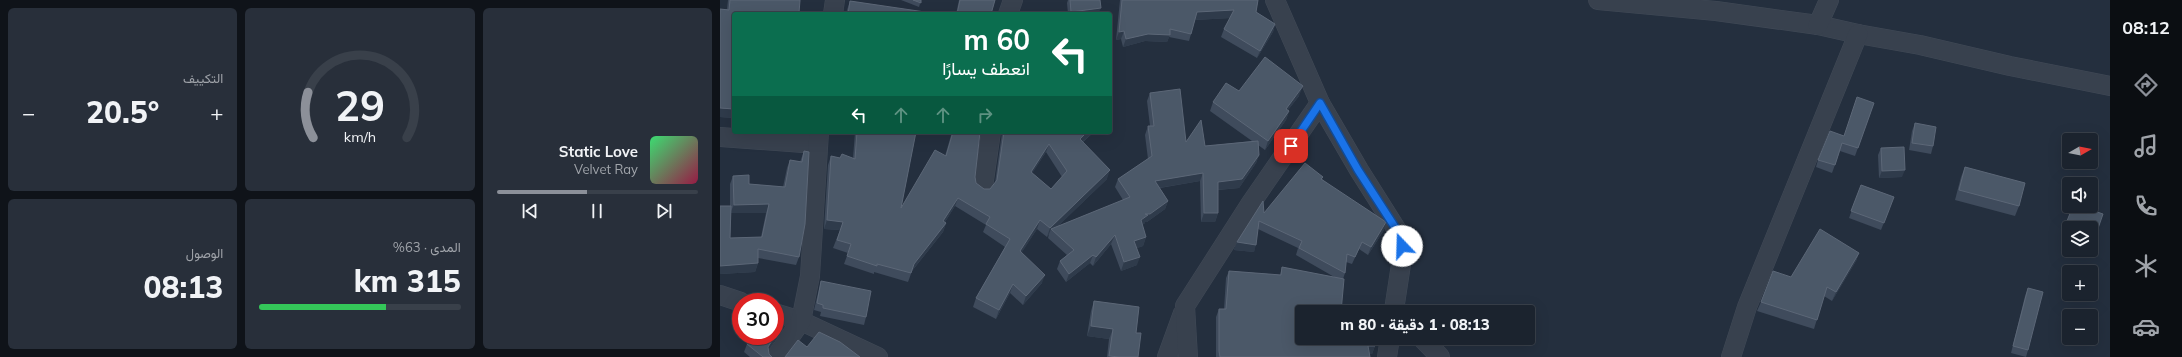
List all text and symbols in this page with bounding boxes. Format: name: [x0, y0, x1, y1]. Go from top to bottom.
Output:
text: 08:12: [2122, 16, 2170, 39]
text: 60 m: [964, 22, 1030, 57]
icon: left: [1044, 28, 1096, 80]
text: انعطف يسارًا: [942, 57, 1030, 80]
text: التكييف: [183, 70, 223, 86]
icon: directions: [2132, 71, 2160, 99]
text: 29: [335, 78, 385, 130]
text: 20.5°: [86, 93, 159, 131]
text: −: [22, 99, 35, 127]
text: +: [210, 99, 223, 127]
icon: left: [848, 104, 870, 126]
icon: ahead: [890, 104, 912, 126]
icon: ahead: [932, 104, 954, 126]
icon: right: [974, 104, 996, 126]
text: km/h: [344, 127, 376, 145]
pin: [1274, 129, 1308, 163]
icon: music: [2132, 132, 2160, 160]
north arrow: [2062, 133, 2098, 169]
map controls: [2062, 133, 2098, 345]
icon: arrive: [1280, 135, 1302, 157]
text: Static Love: [559, 142, 638, 161]
text: Velvet Ray: [574, 161, 638, 177]
button: sound: [2062, 177, 2098, 213]
icon: phone: [2132, 192, 2160, 220]
icon: previous: [519, 200, 541, 222]
icon: pause: [586, 200, 608, 222]
icon: next: [653, 200, 675, 222]
button: layers: [2062, 221, 2098, 257]
position arrow: [1381, 225, 1423, 267]
text: المدى · 63%: [393, 239, 461, 255]
text: الوصول: [186, 245, 223, 261]
icon: climate: [2132, 252, 2160, 280]
text: 315 km: [354, 262, 461, 300]
button: +: [2062, 265, 2098, 301]
text: 08:13: [144, 268, 223, 306]
speed limit sign: 30: [732, 293, 784, 345]
button: −: [2062, 309, 2098, 345]
icon: car: [2132, 313, 2160, 341]
text: 08:13 · 1 دقيقة · 80 m: [1340, 315, 1490, 334]

